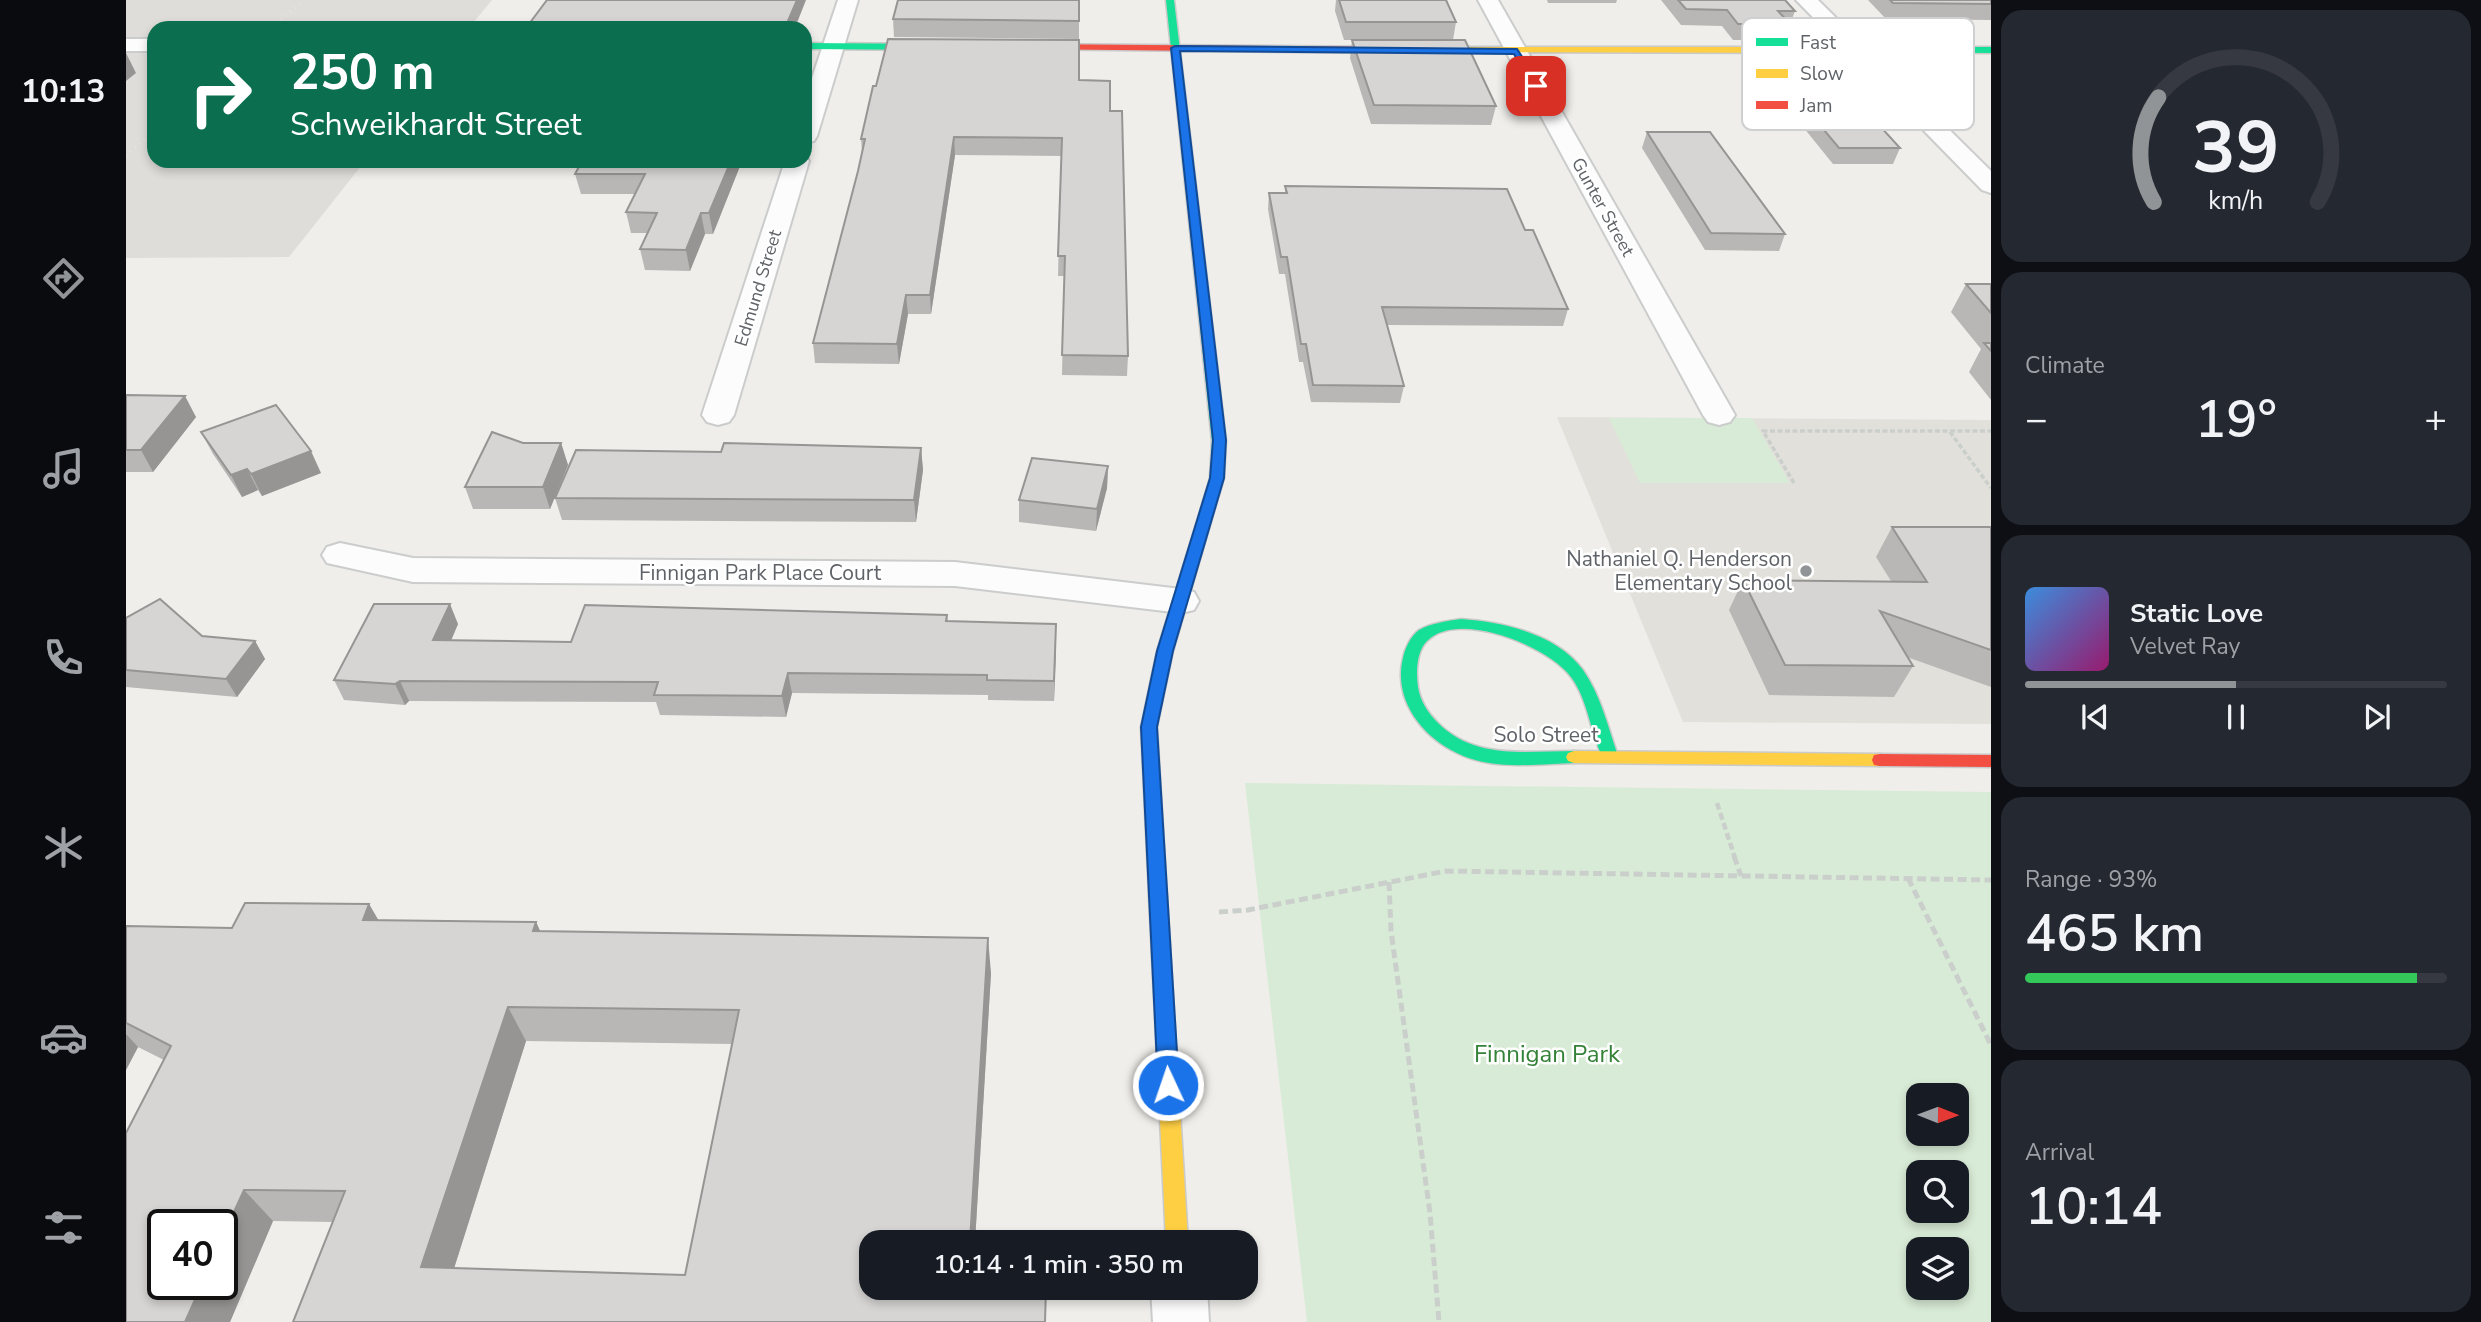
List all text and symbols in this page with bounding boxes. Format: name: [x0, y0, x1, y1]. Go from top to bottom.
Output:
legend: [1742, 18, 1974, 130]
text: Fast: [1800, 30, 1836, 56]
text: 250 m: [290, 39, 434, 106]
icon: right: [175, 49, 266, 140]
pin: [1506, 56, 1566, 116]
text: Slow: [1800, 61, 1844, 87]
icon: arrive: [1517, 67, 1555, 105]
text: 10:13: [21, 70, 105, 113]
text: Jam: [1799, 93, 1833, 119]
text: 39: [2192, 99, 2280, 199]
text: Schweikhardt Street: [290, 103, 581, 146]
street label: Gunter Street: [1566, 153, 1640, 261]
text: km/h: [2208, 184, 2264, 218]
street label: Edmund Street: [729, 226, 787, 349]
icon: directions: [39, 254, 88, 303]
text: Climate: [2025, 350, 2105, 381]
text: 19°: [2195, 384, 2277, 455]
text: −: [2025, 394, 2048, 445]
text: +: [2424, 394, 2447, 445]
icon: music: [39, 444, 88, 493]
place label: Nathaniel Q. Henderson Elementary School: [1566, 545, 1793, 597]
street label: Finnigan Park Place Court: [639, 559, 882, 587]
marker: Nathaniel Q. Henderson Elementary School: [1798, 563, 1814, 579]
text: Static Love: [2130, 596, 2263, 631]
text: Velvet Ray: [2130, 631, 2240, 662]
icon: phone: [39, 633, 88, 682]
icon: previous: [2076, 698, 2114, 736]
icon: pause: [2217, 698, 2255, 736]
icon: next: [2358, 698, 2396, 736]
street label: Solo Street: [1493, 721, 1599, 749]
icon: climate: [39, 823, 88, 872]
text: Range · 93%: [2025, 864, 2157, 895]
text: 465 km: [2025, 898, 2204, 969]
icon: car: [39, 1013, 88, 1062]
park label: Finnigan Park: [1474, 1038, 1621, 1070]
position arrow: [1131, 1048, 1205, 1122]
north arrow: [1906, 1083, 1969, 1146]
map controls: [1906, 1083, 1969, 1300]
text: Arrival: [2025, 1137, 2094, 1168]
button: search: [1906, 1160, 1969, 1223]
text: 10:14: [2025, 1171, 2162, 1242]
icon: filters: [39, 1203, 88, 1252]
speed limit sign: 40: [147, 1209, 238, 1300]
button: layers: [1906, 1237, 1969, 1300]
text: 10:14 · 1 min · 350 m: [933, 1247, 1184, 1282]

